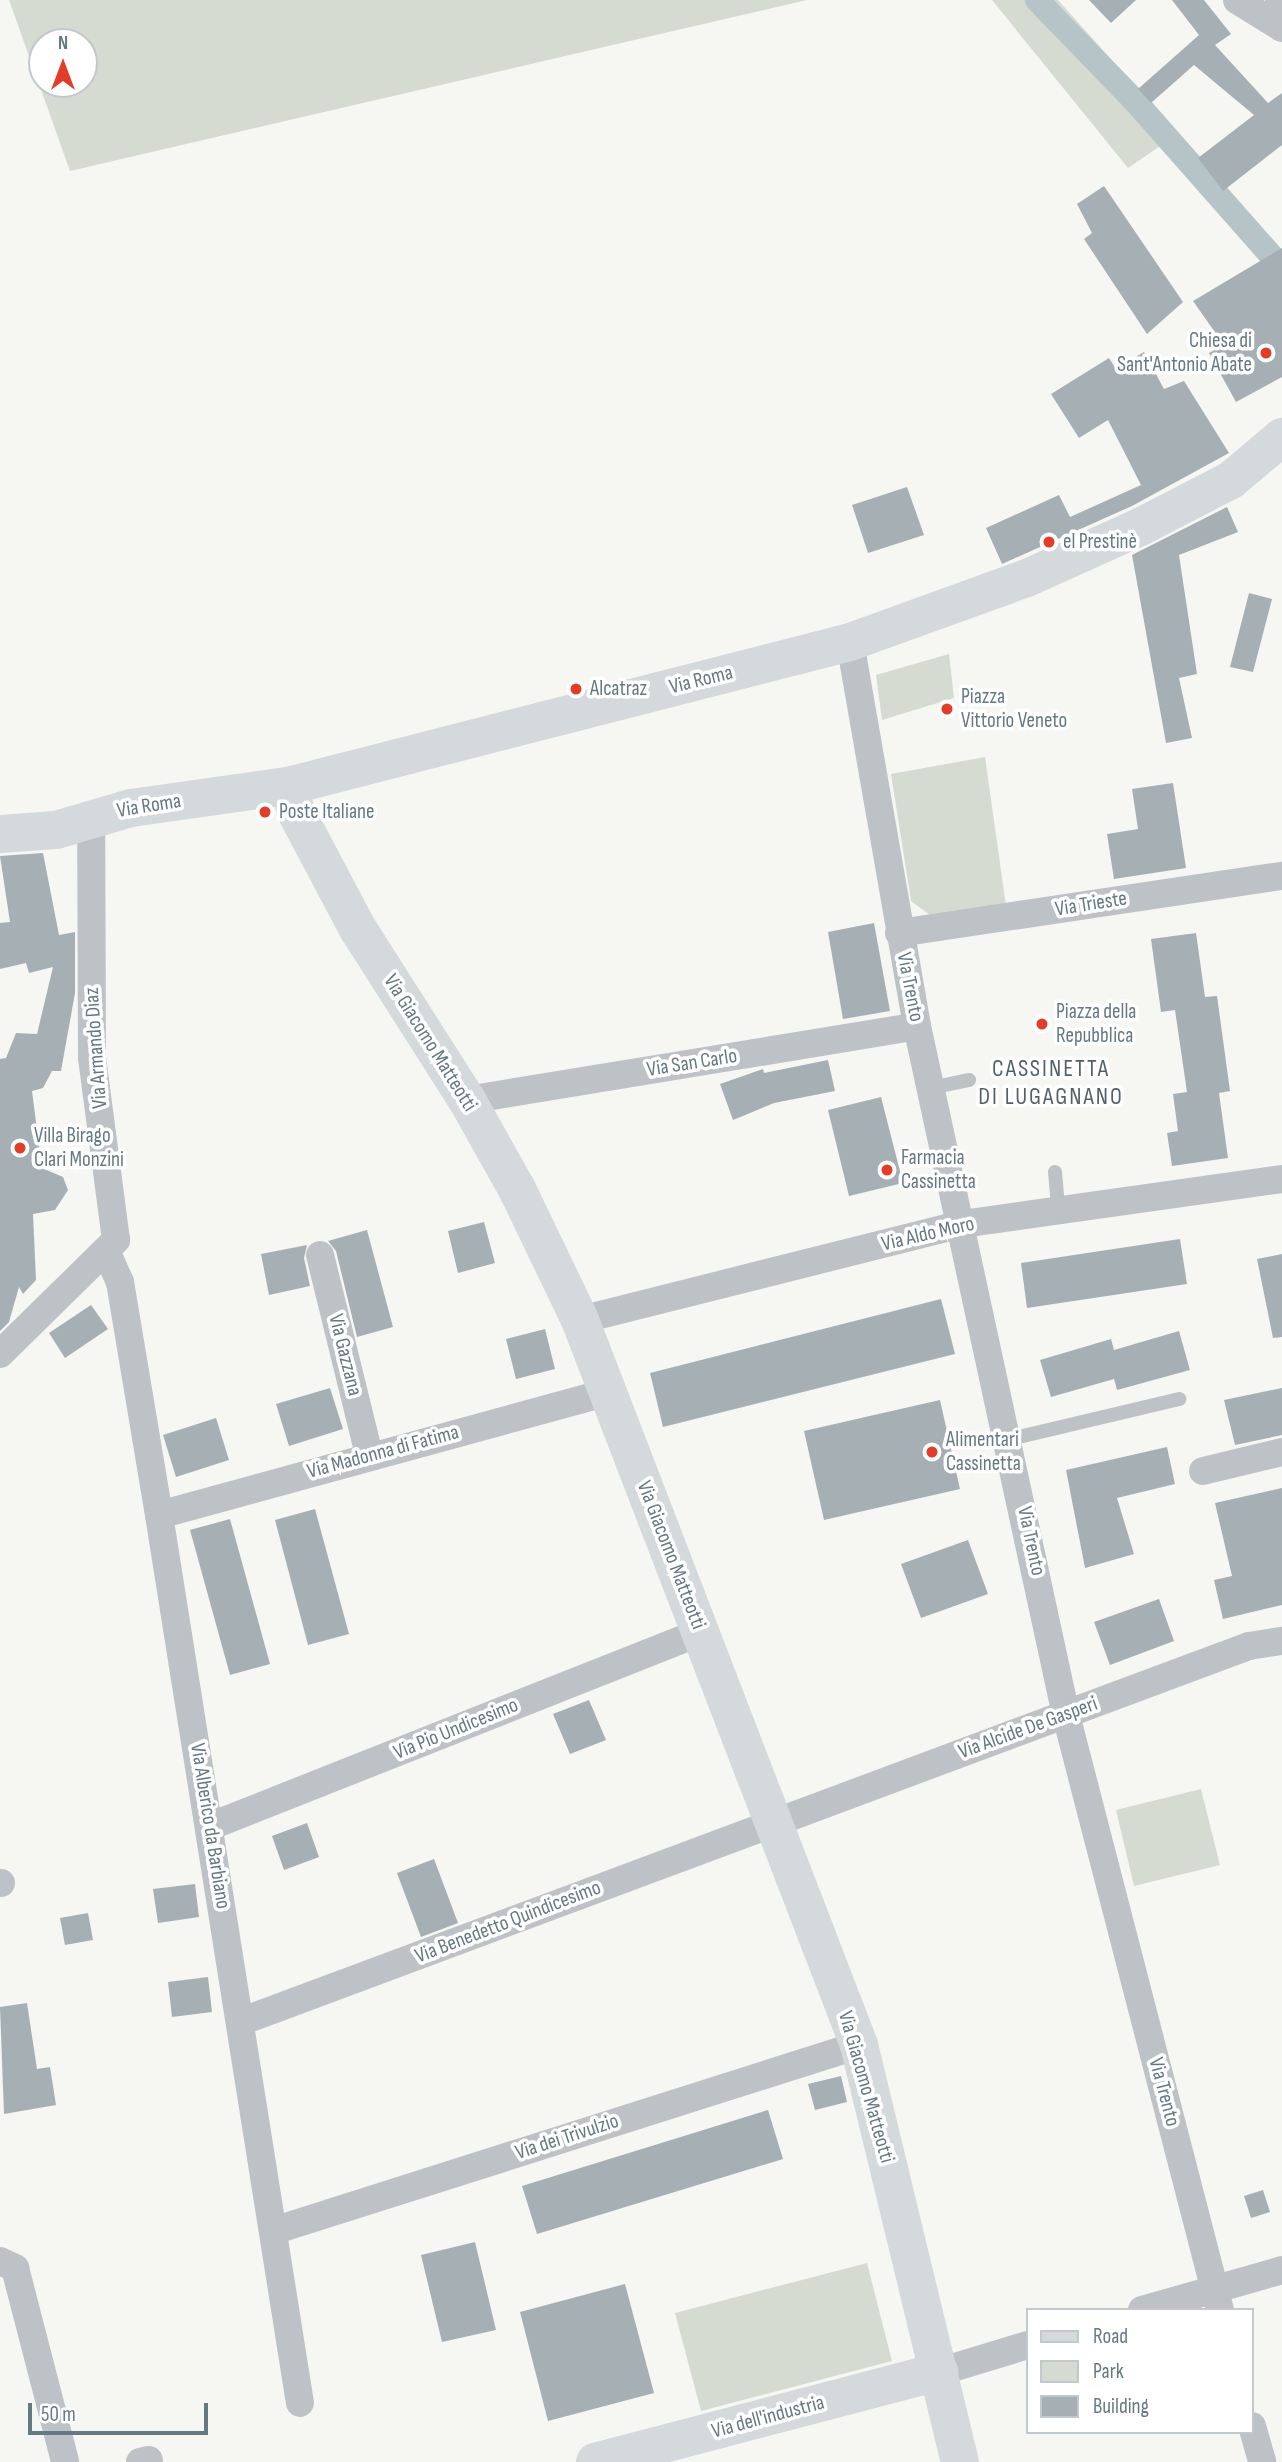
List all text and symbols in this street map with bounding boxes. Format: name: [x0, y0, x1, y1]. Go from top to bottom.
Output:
north arrow: [28, 28, 98, 98]
text: N: [58, 32, 68, 55]
place label: Chiesa di Sant'Antonio Abate: [1117, 328, 1252, 378]
marker: Chiesa di Sant'Antonio Abate: [1258, 345, 1274, 361]
place label: el Prestinè: [1063, 529, 1137, 555]
marker: el Prestinè: [1041, 534, 1057, 550]
street label: Via Roma: [667, 660, 735, 700]
place label: Alcatraz: [590, 676, 647, 702]
marker: Alcatraz: [568, 681, 584, 697]
place label: Piazza Vittorio Veneto: [961, 684, 1067, 734]
marker: Piazza Vittorio Veneto: [939, 701, 955, 717]
street label: Via Roma: [115, 789, 183, 823]
place label: Poste Italiane: [279, 799, 375, 825]
marker: Poste Italiane: [257, 804, 273, 820]
street label: Via Trieste: [1053, 886, 1129, 922]
street label: Via Trento: [891, 950, 929, 1024]
street label: Via Giacomo Matteotti: [378, 970, 482, 1116]
street label: Via Armando Diaz: [79, 987, 113, 1109]
place label: Piazza della Repubblica: [1056, 999, 1136, 1049]
marker: Piazza della Repubblica: [1034, 1016, 1050, 1032]
street label: Via San Carlo: [645, 1043, 739, 1083]
district label: CASSINETTA DI LUGAGNANO: [980, 1055, 1122, 1111]
place label: Villa Birago Clari Monzini: [34, 1123, 124, 1173]
marker: Villa Birago Clari Monzini: [12, 1140, 28, 1156]
place label: Farmacia Cassinetta: [901, 1145, 976, 1195]
marker: Farmacia Cassinetta: [879, 1162, 895, 1178]
street label: Via Aldo Moro: [879, 1211, 977, 1257]
street label: Via Gazzana: [323, 1311, 367, 1399]
street label: Via Madonna di Fatima: [305, 1420, 461, 1484]
place label: Alimentari Cassinetta: [946, 1427, 1021, 1477]
marker: Alimentari Cassinetta: [924, 1444, 940, 1460]
street label: Via Giacomo Matteotti: [631, 1477, 711, 1633]
street label: Via Trento: [1011, 1504, 1051, 1578]
street label: Via Alcide De Gasperi: [955, 1691, 1101, 1765]
street label: Via Pio Undicesimo: [390, 1693, 522, 1765]
street label: Via Alberico da Barbiano: [184, 1741, 236, 1911]
street label: Via Benedetto Quindicesimo: [412, 1875, 604, 1969]
street label: Via Giacomo Matteotti: [832, 2008, 900, 2166]
street label: Via Trento: [1143, 2055, 1185, 2129]
street label: Via dei Trivulzio: [512, 2108, 622, 2166]
legend: [1026, 2308, 1254, 2434]
text: Road: [1093, 2324, 1128, 2349]
text: Park: [1093, 2359, 1124, 2384]
scale bar: [32, 2388, 212, 2432]
street label: Via dell'industria: [709, 2390, 827, 2444]
text: Building: [1093, 2394, 1149, 2419]
text: 50 m: [41, 2402, 76, 2427]

